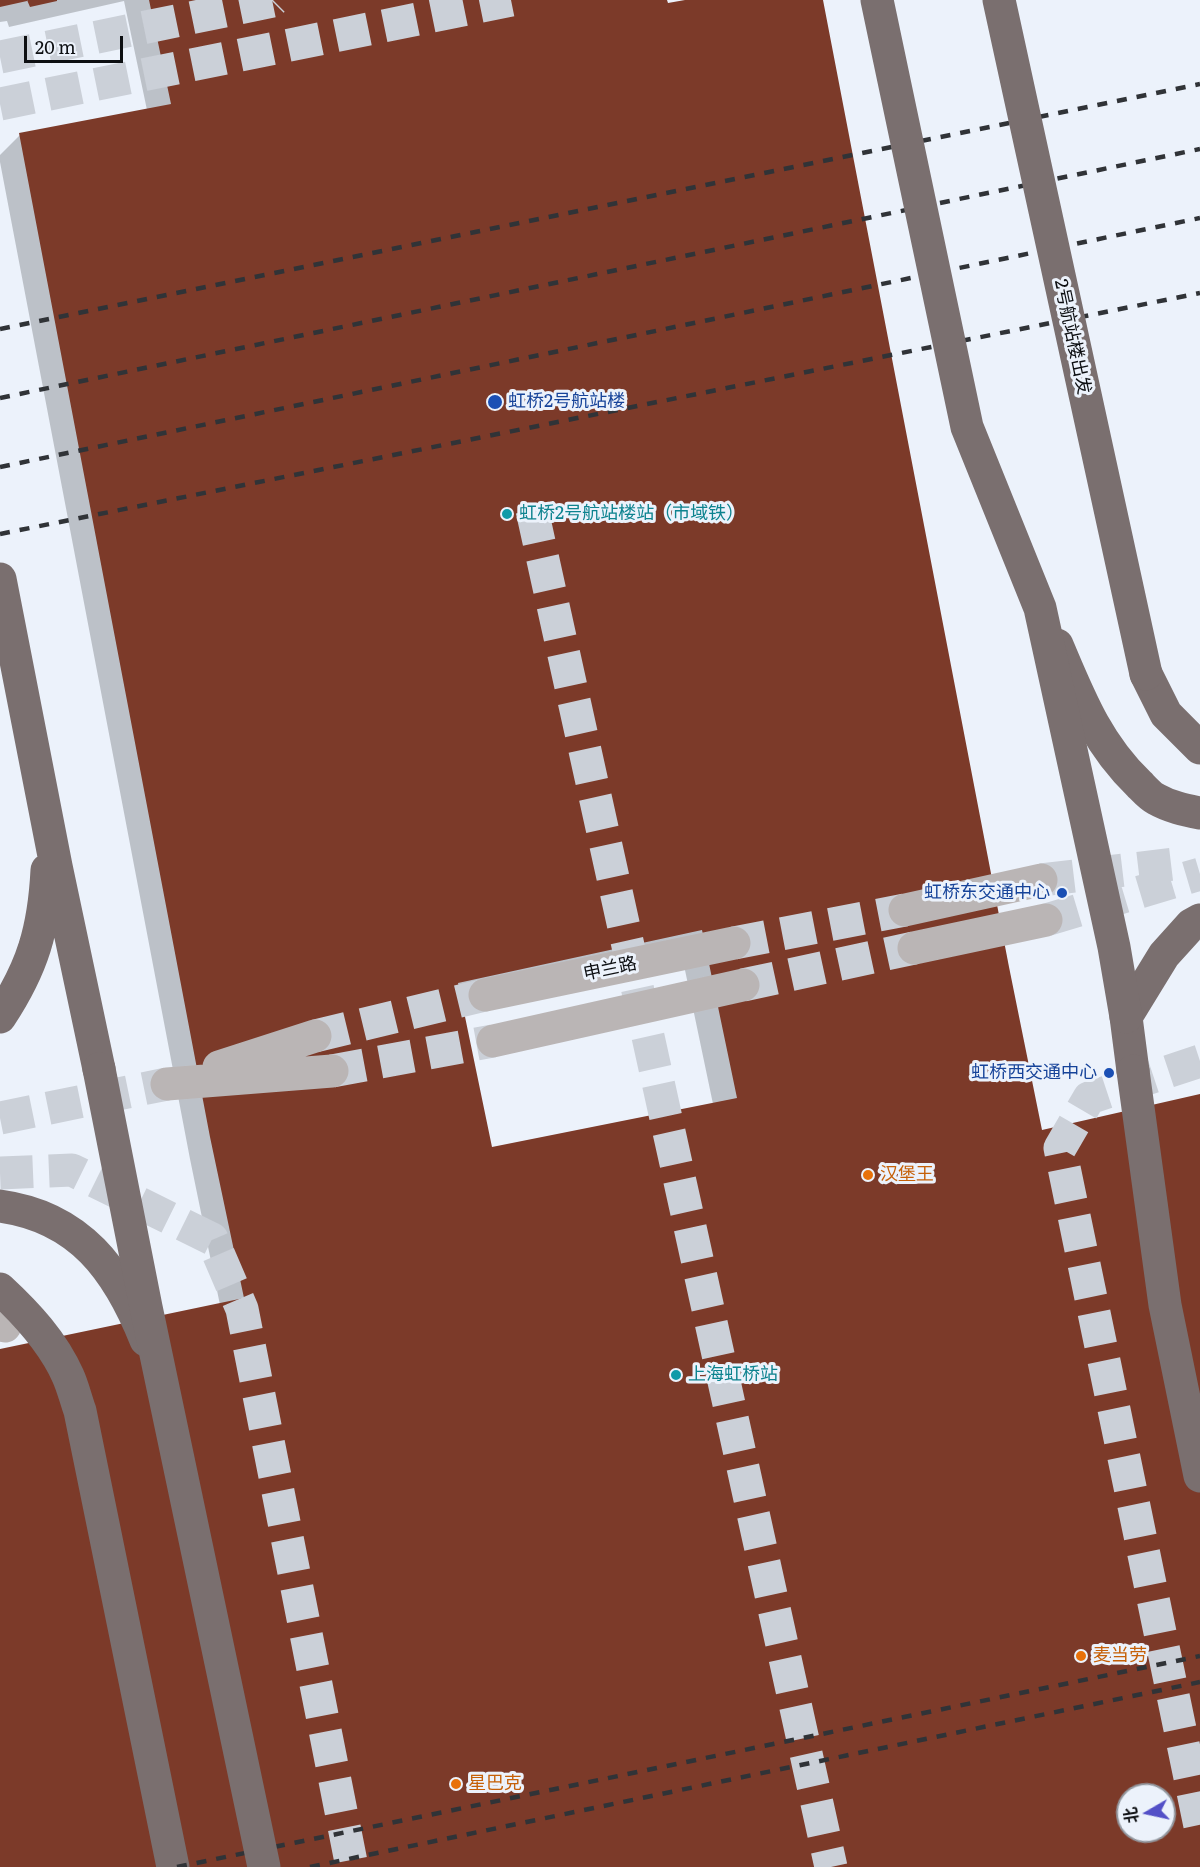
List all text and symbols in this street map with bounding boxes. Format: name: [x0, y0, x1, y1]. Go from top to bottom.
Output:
scale bar: [27, 24, 126, 62]
text: 20 m: [35, 33, 76, 60]
street label: 2号航站楼出发: [1049, 277, 1095, 397]
place label: 虹桥2号航站楼: [508, 391, 625, 413]
marker: 虹桥2号航站楼: [486, 393, 504, 411]
place label: 虹桥2号航站楼站（市域铁）: [519, 503, 744, 525]
marker: 虹桥2号航站楼站（市域铁）: [500, 507, 514, 521]
place label: 虹桥东交通中心: [924, 882, 1050, 904]
marker: 虹桥东交通中心: [1055, 886, 1069, 900]
street label: 申兰路: [581, 953, 639, 985]
place label: 虹桥西交通中心: [971, 1062, 1097, 1084]
marker: 虹桥西交通中心: [1102, 1066, 1116, 1080]
place label: 汉堡王: [880, 1164, 934, 1186]
marker: 汉堡王: [861, 1168, 875, 1182]
place label: 上海虹桥站: [688, 1364, 778, 1386]
marker: 上海虹桥站: [669, 1368, 683, 1382]
place label: 麦当劳: [1093, 1645, 1147, 1667]
marker: 麦当劳: [1074, 1649, 1088, 1663]
place label: 星巴克: [468, 1773, 522, 1795]
marker: 星巴克: [449, 1777, 463, 1791]
north arrow: [1116, 1783, 1176, 1843]
text: 北: [1117, 1806, 1143, 1825]

